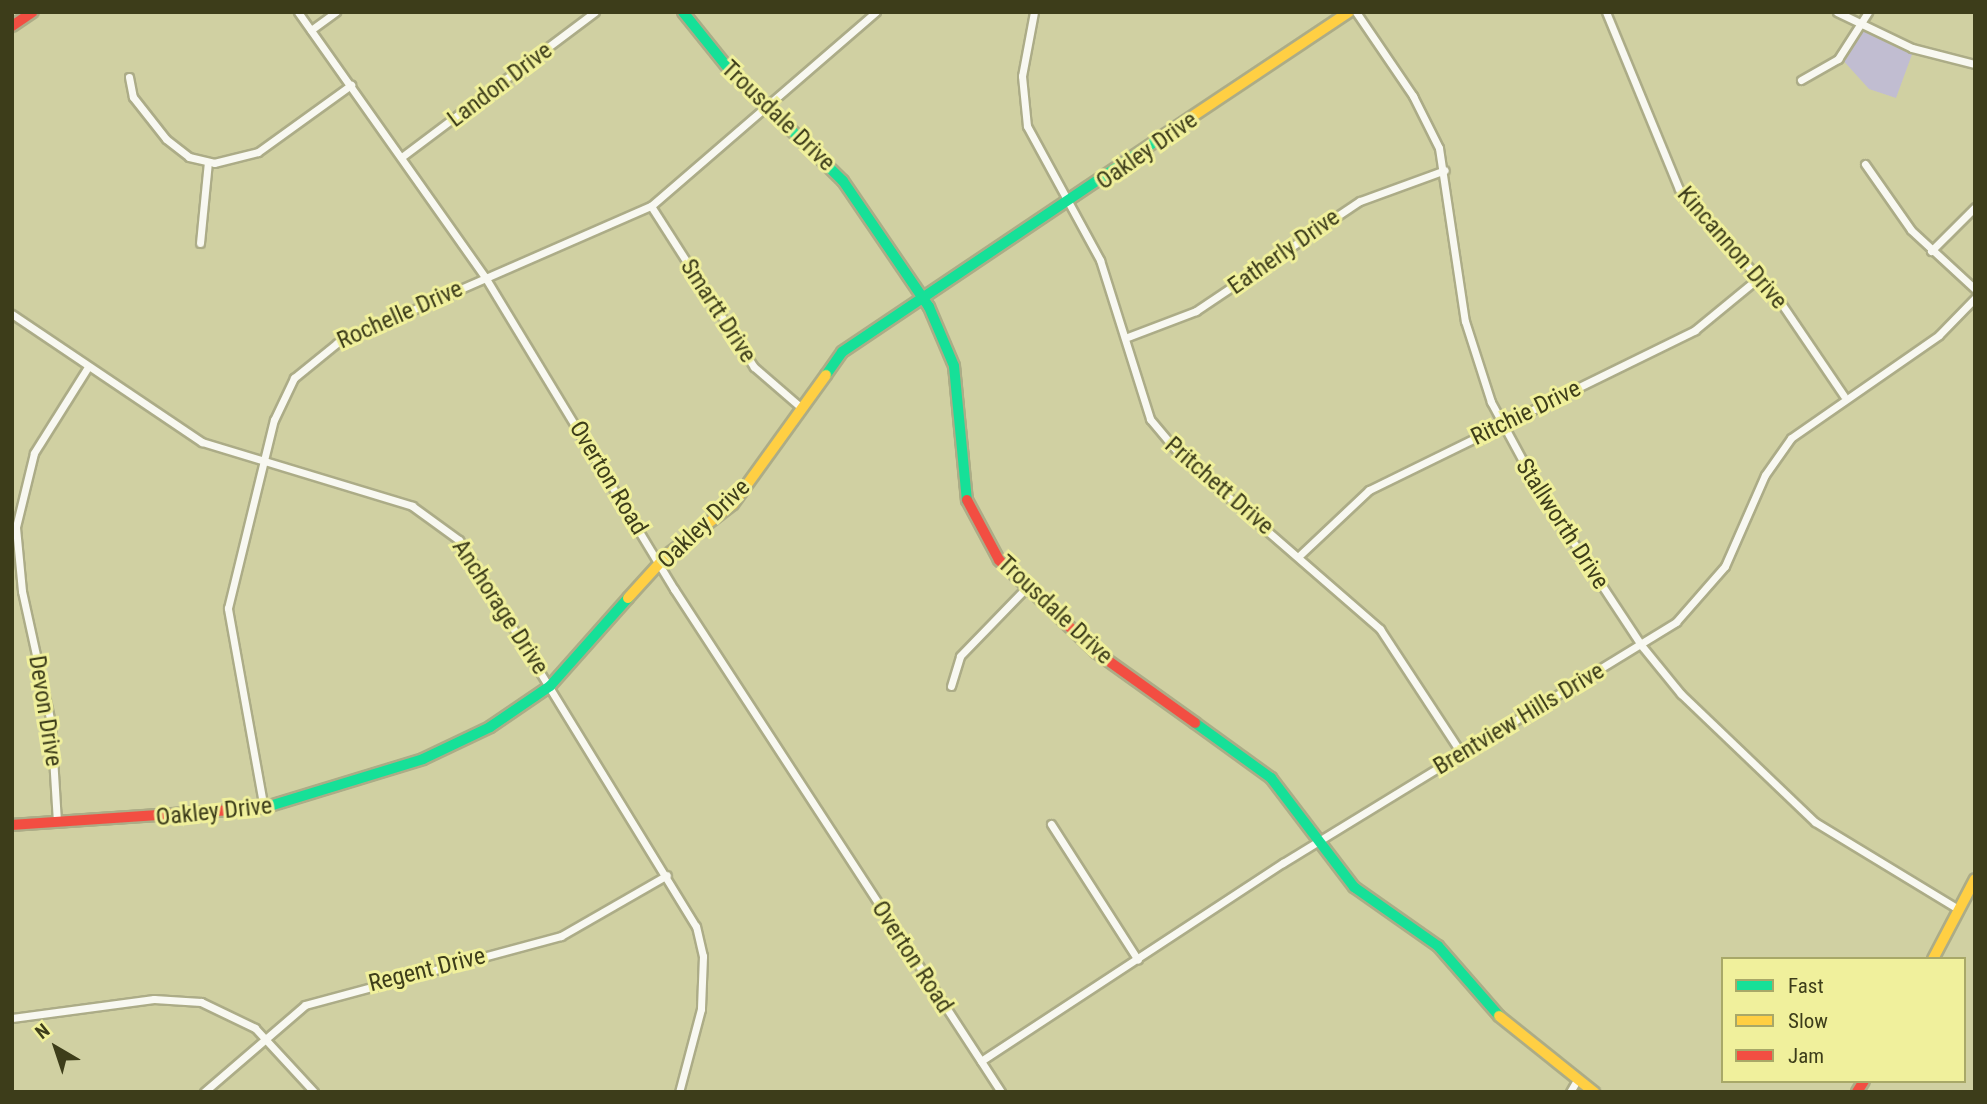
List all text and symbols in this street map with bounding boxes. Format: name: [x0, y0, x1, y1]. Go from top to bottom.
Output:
street label: Landon Drive: [442, 36, 558, 134]
street label: Trousdale Drive: [715, 55, 841, 177]
street label: Oakley Drive: [1091, 106, 1203, 196]
street label: Kincannon Drive: [1671, 181, 1793, 315]
street label: Eatherly Drive: [1223, 203, 1345, 301]
street label: Smartt Drive: [674, 254, 762, 368]
street label: Rochelle Drive: [333, 275, 467, 355]
street label: Ritchie Drive: [1467, 374, 1585, 452]
street label: Overton Road: [563, 416, 653, 540]
street label: Pritchett Drive: [1159, 431, 1279, 541]
street label: Stallworth Drive: [1509, 453, 1615, 595]
street label: Oakley Drive: [652, 473, 756, 575]
street label: Anchorage Drive: [446, 534, 554, 680]
street label: Trousdale Drive: [991, 549, 1119, 671]
street label: Devon Drive: [22, 653, 68, 769]
street label: Brentview Hills Drive: [1428, 657, 1610, 781]
street label: Oakley Drive: [154, 792, 274, 832]
street label: Overton Road: [865, 896, 959, 1018]
street label: Regent Drive: [366, 942, 488, 998]
legend: [1721, 957, 1966, 1083]
text: Fast: [1788, 974, 1824, 998]
text: Slow: [1788, 1009, 1828, 1033]
north arrow: [21, 1013, 91, 1083]
text: N: [31, 1019, 54, 1044]
text: Jam: [1788, 1044, 1824, 1068]

